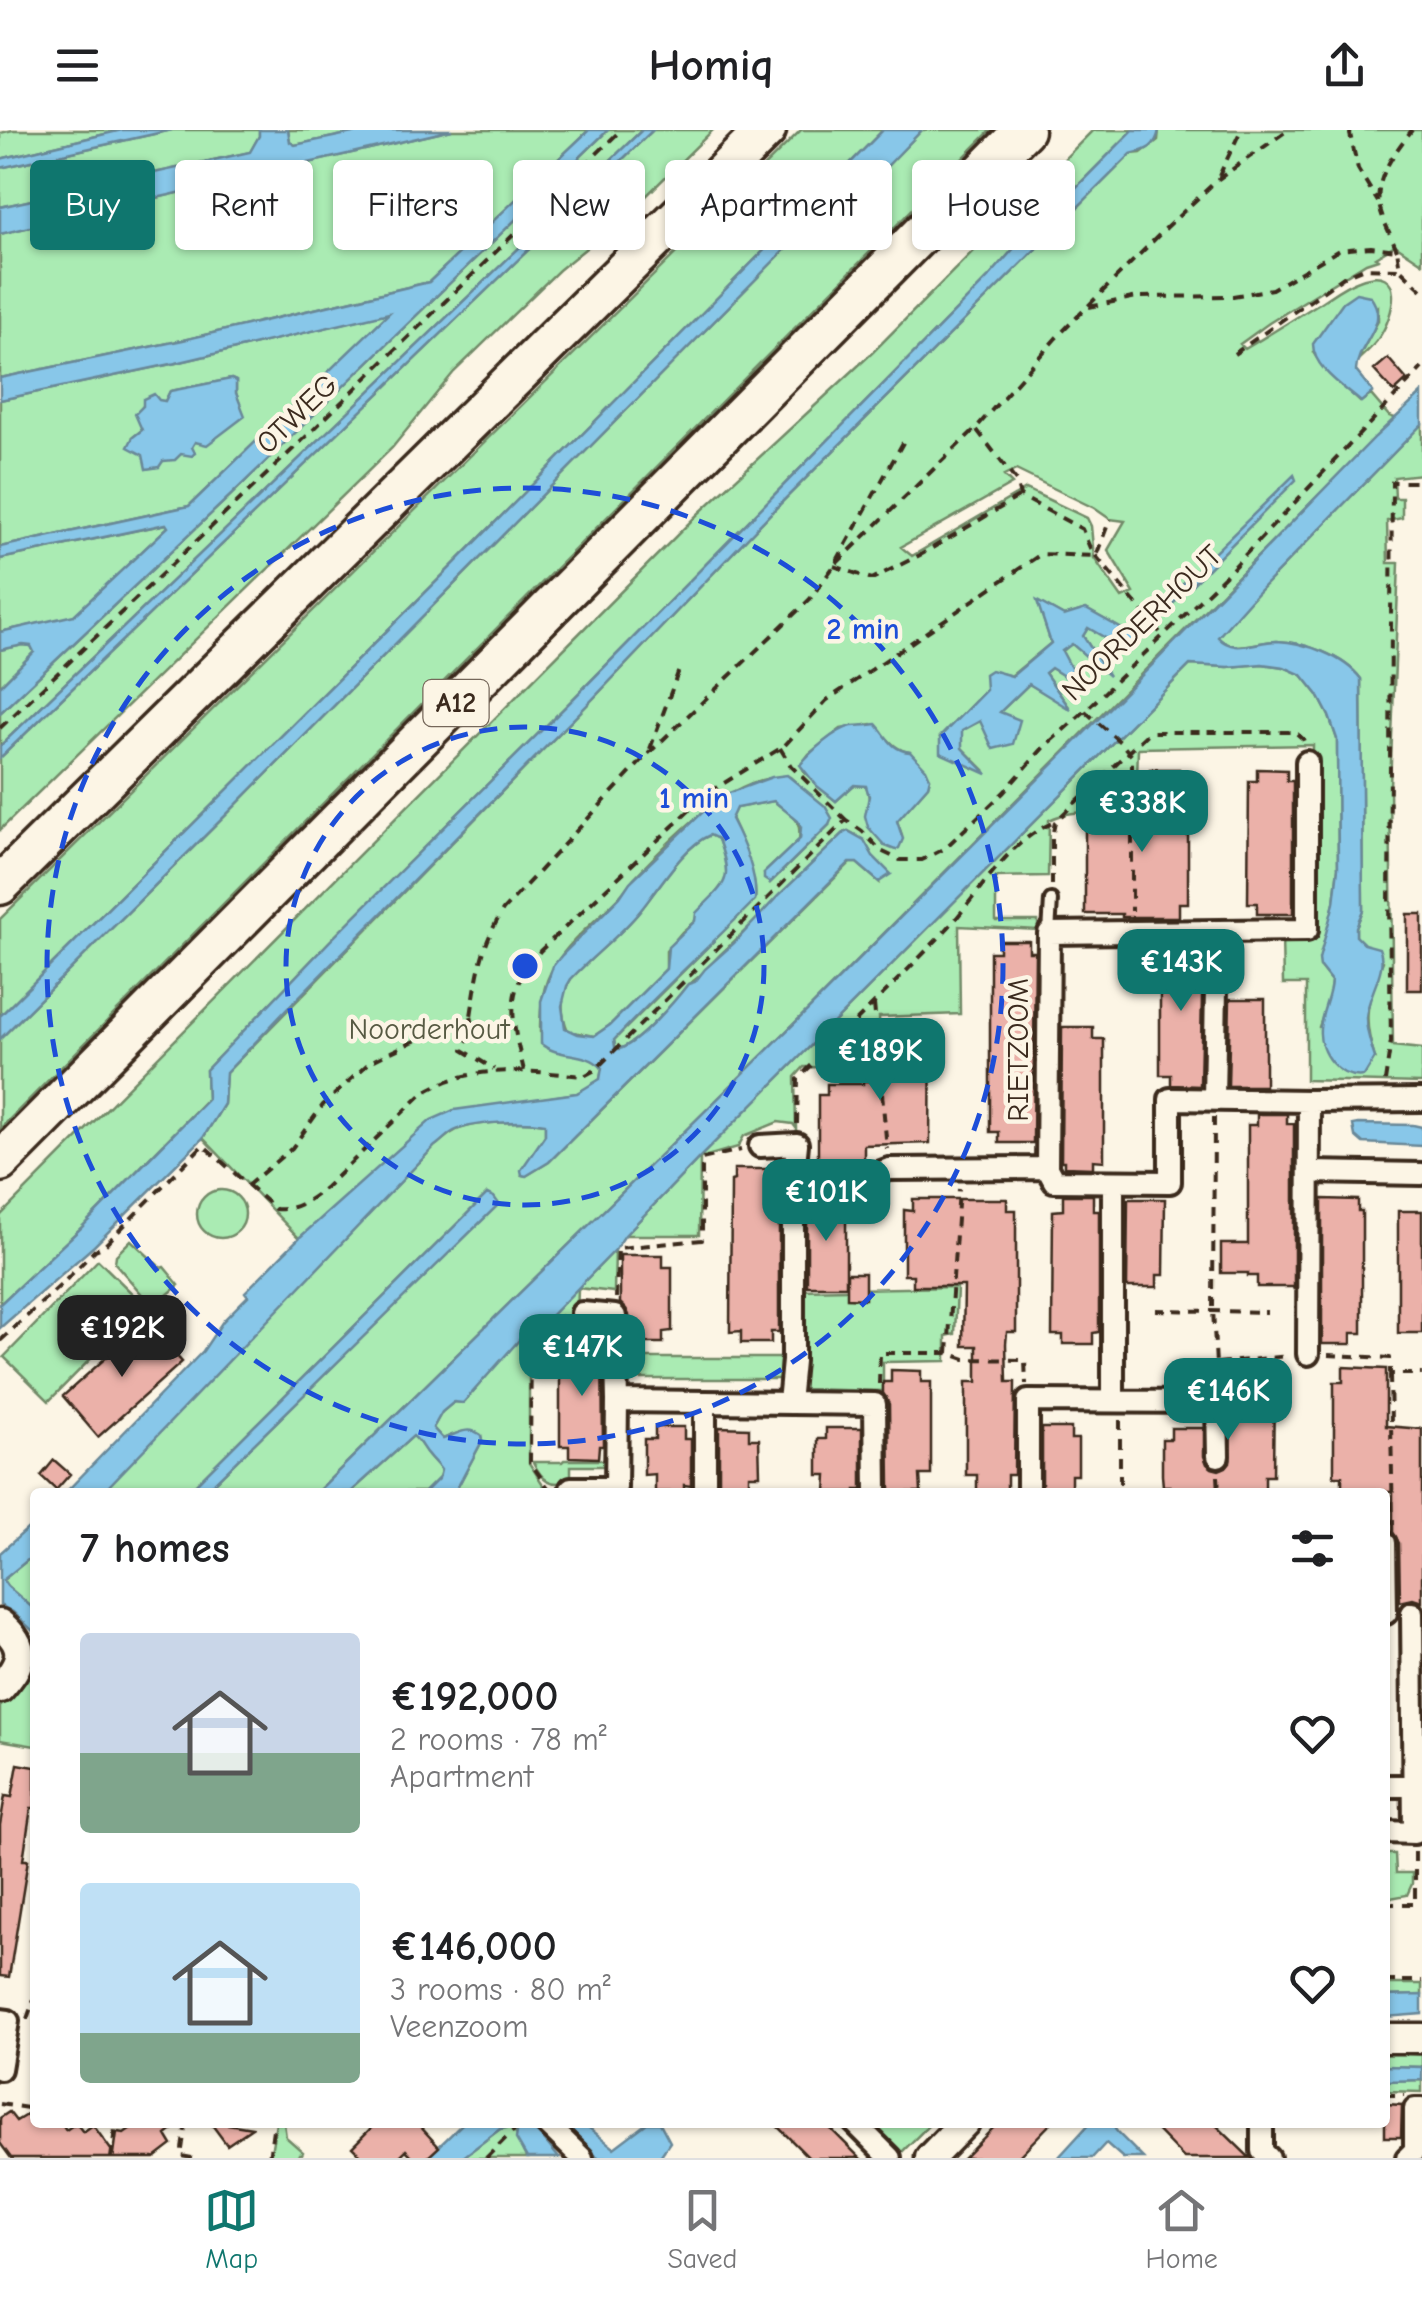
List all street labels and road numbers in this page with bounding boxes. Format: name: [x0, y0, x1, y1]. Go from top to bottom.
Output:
street label: OTWEG: [249, 367, 345, 461]
street label: NOORDERHOUT: [1055, 538, 1229, 708]
road number: A12: [424, 680, 488, 726]
street label: RIETZOOM: [1001, 978, 1036, 1122]

